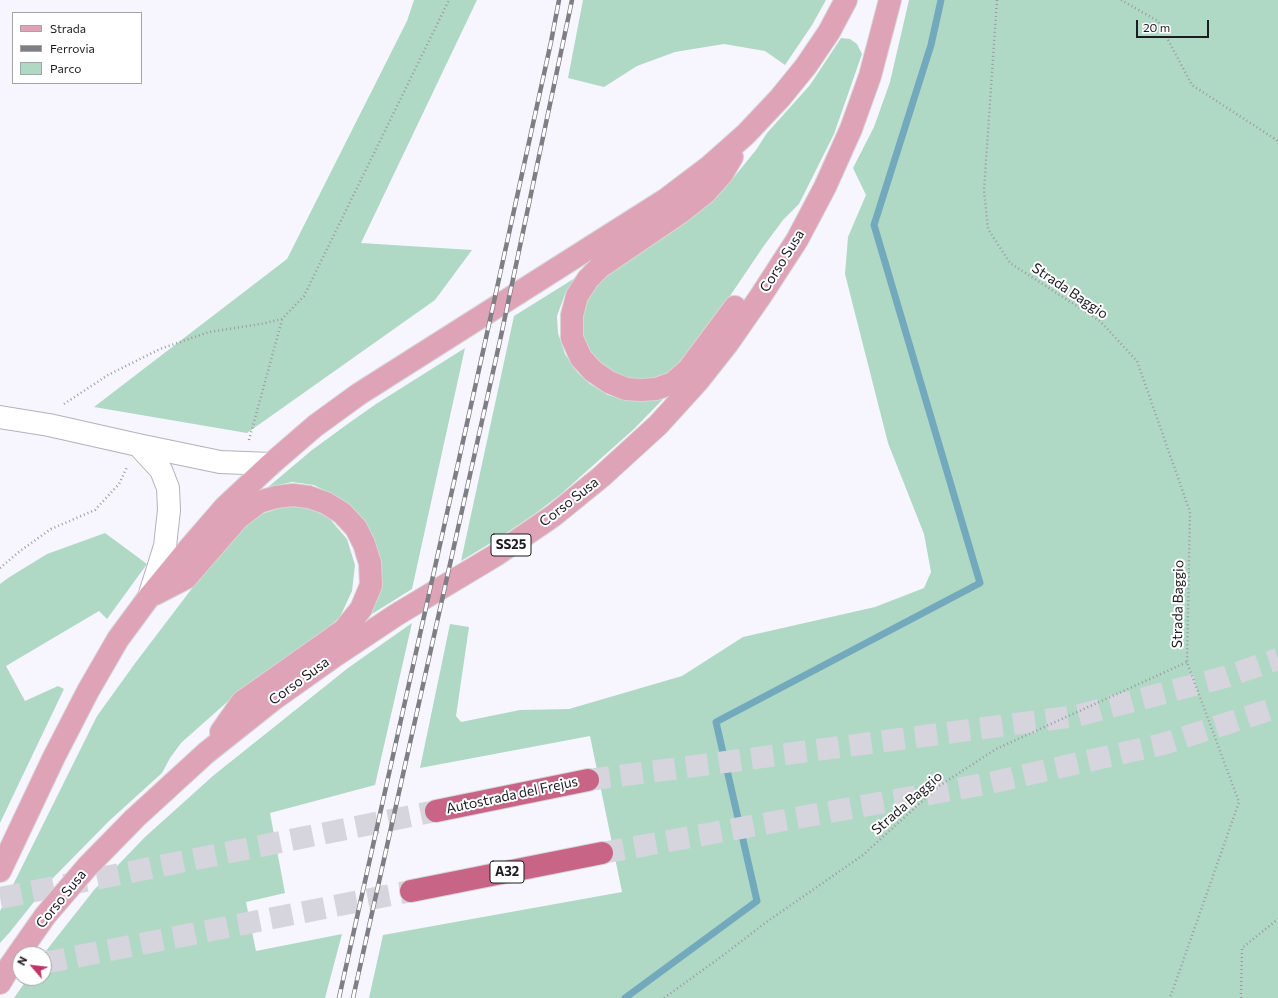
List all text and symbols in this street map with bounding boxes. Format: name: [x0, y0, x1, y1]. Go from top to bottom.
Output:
legend: [12, 12, 142, 84]
scale bar: [1138, 12, 1211, 38]
text: 20 m: [1143, 20, 1170, 34]
text: Strada: [50, 21, 86, 35]
text: Ferrovia: [50, 41, 95, 55]
text: Parco: [50, 61, 82, 75]
street label: Corso Susa: [756, 227, 808, 295]
street label: Strada Baggio: [1029, 259, 1111, 323]
street label: Corso Susa: [536, 474, 602, 530]
road number: SS25: [491, 534, 531, 556]
street label: Strada Baggio: [1169, 560, 1187, 648]
street label: Corso Susa: [266, 654, 332, 708]
street label: Strada Baggio: [868, 768, 946, 838]
street label: Autostrada del Frejus: [445, 773, 579, 817]
road number: A32: [490, 861, 524, 883]
street label: Corso Susa: [32, 866, 90, 932]
north arrow: [12, 946, 52, 986]
text: N: [14, 954, 30, 967]

